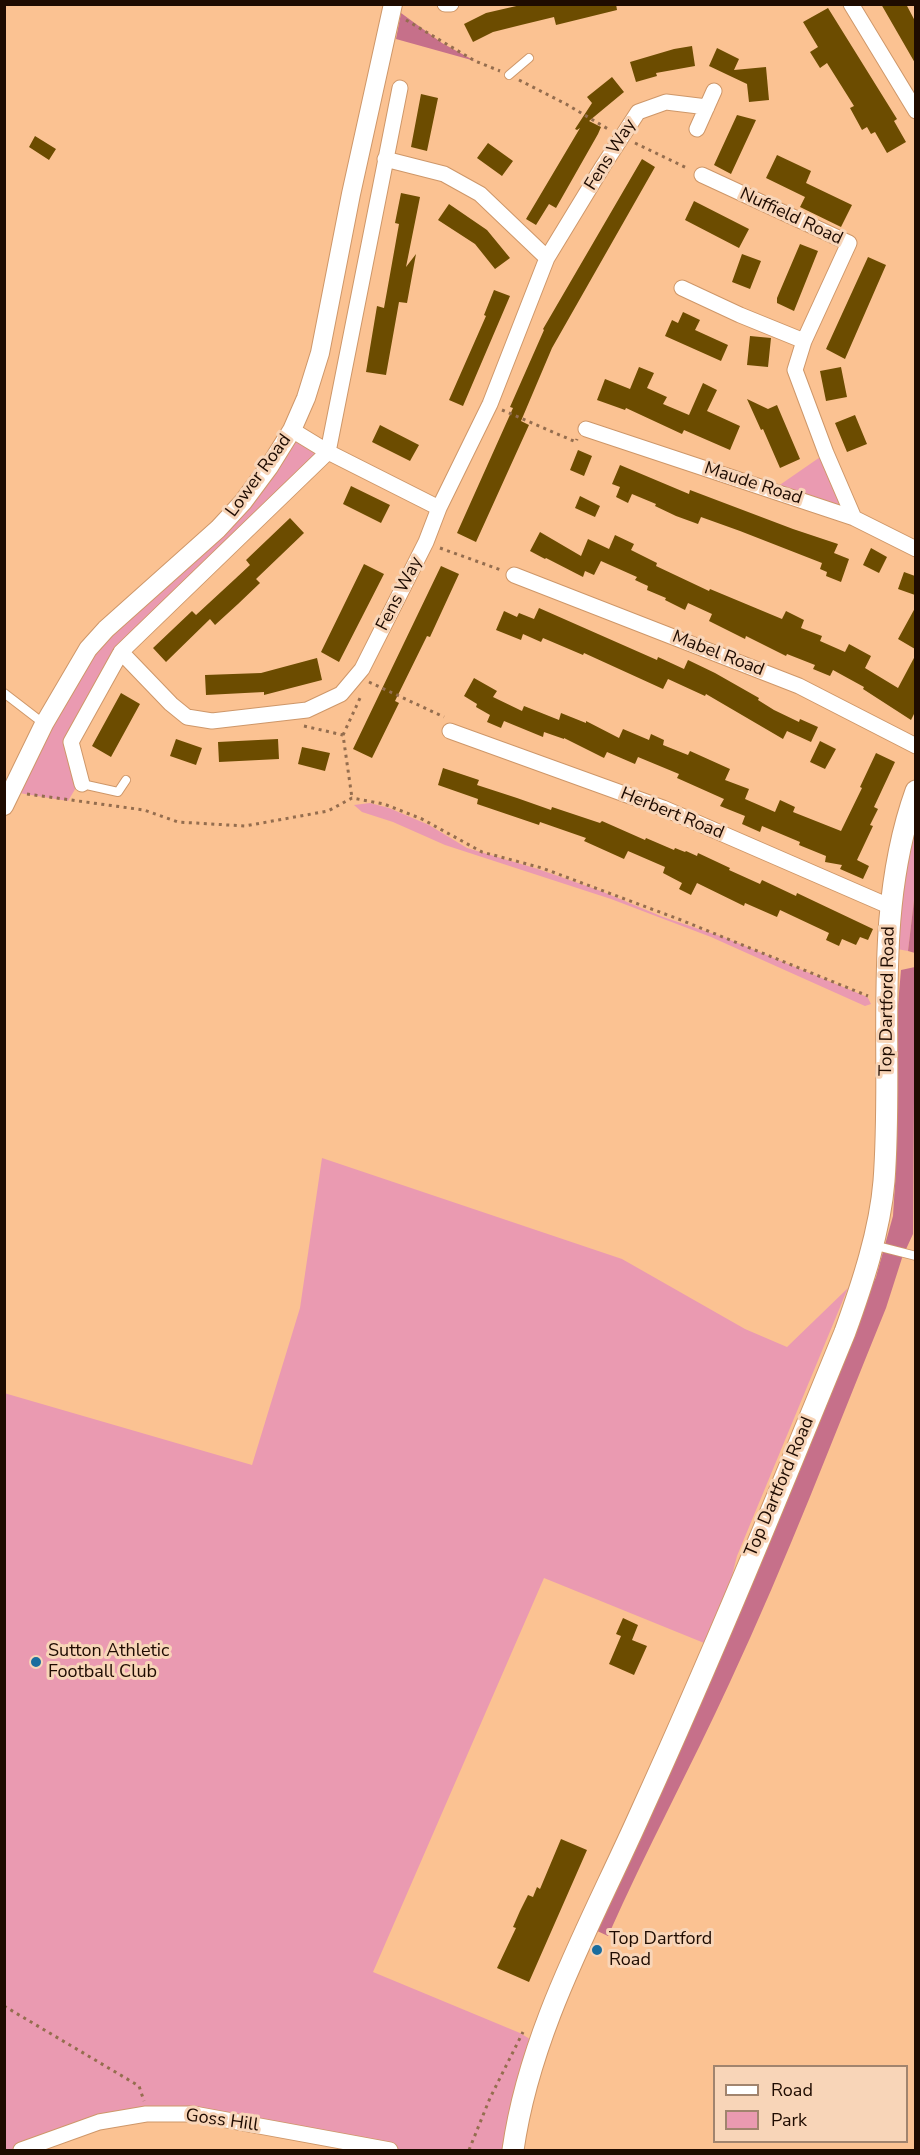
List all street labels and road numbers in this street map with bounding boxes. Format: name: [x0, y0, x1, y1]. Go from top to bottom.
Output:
street label: Fens Way: [581, 115, 641, 195]
street label: Nuffield Road: [736, 184, 846, 250]
street label: Lower Road: [222, 430, 296, 522]
street label: Maude Road: [701, 458, 805, 510]
street label: Fens Way: [372, 553, 428, 635]
street label: Mabel Road: [669, 627, 767, 681]
street label: Herbert Road: [617, 783, 727, 845]
street label: Top Dartford Road: [876, 926, 900, 1076]
street label: Top Dartford Road: [741, 1414, 819, 1560]
street label: Goss Hill: [184, 2105, 260, 2137]

